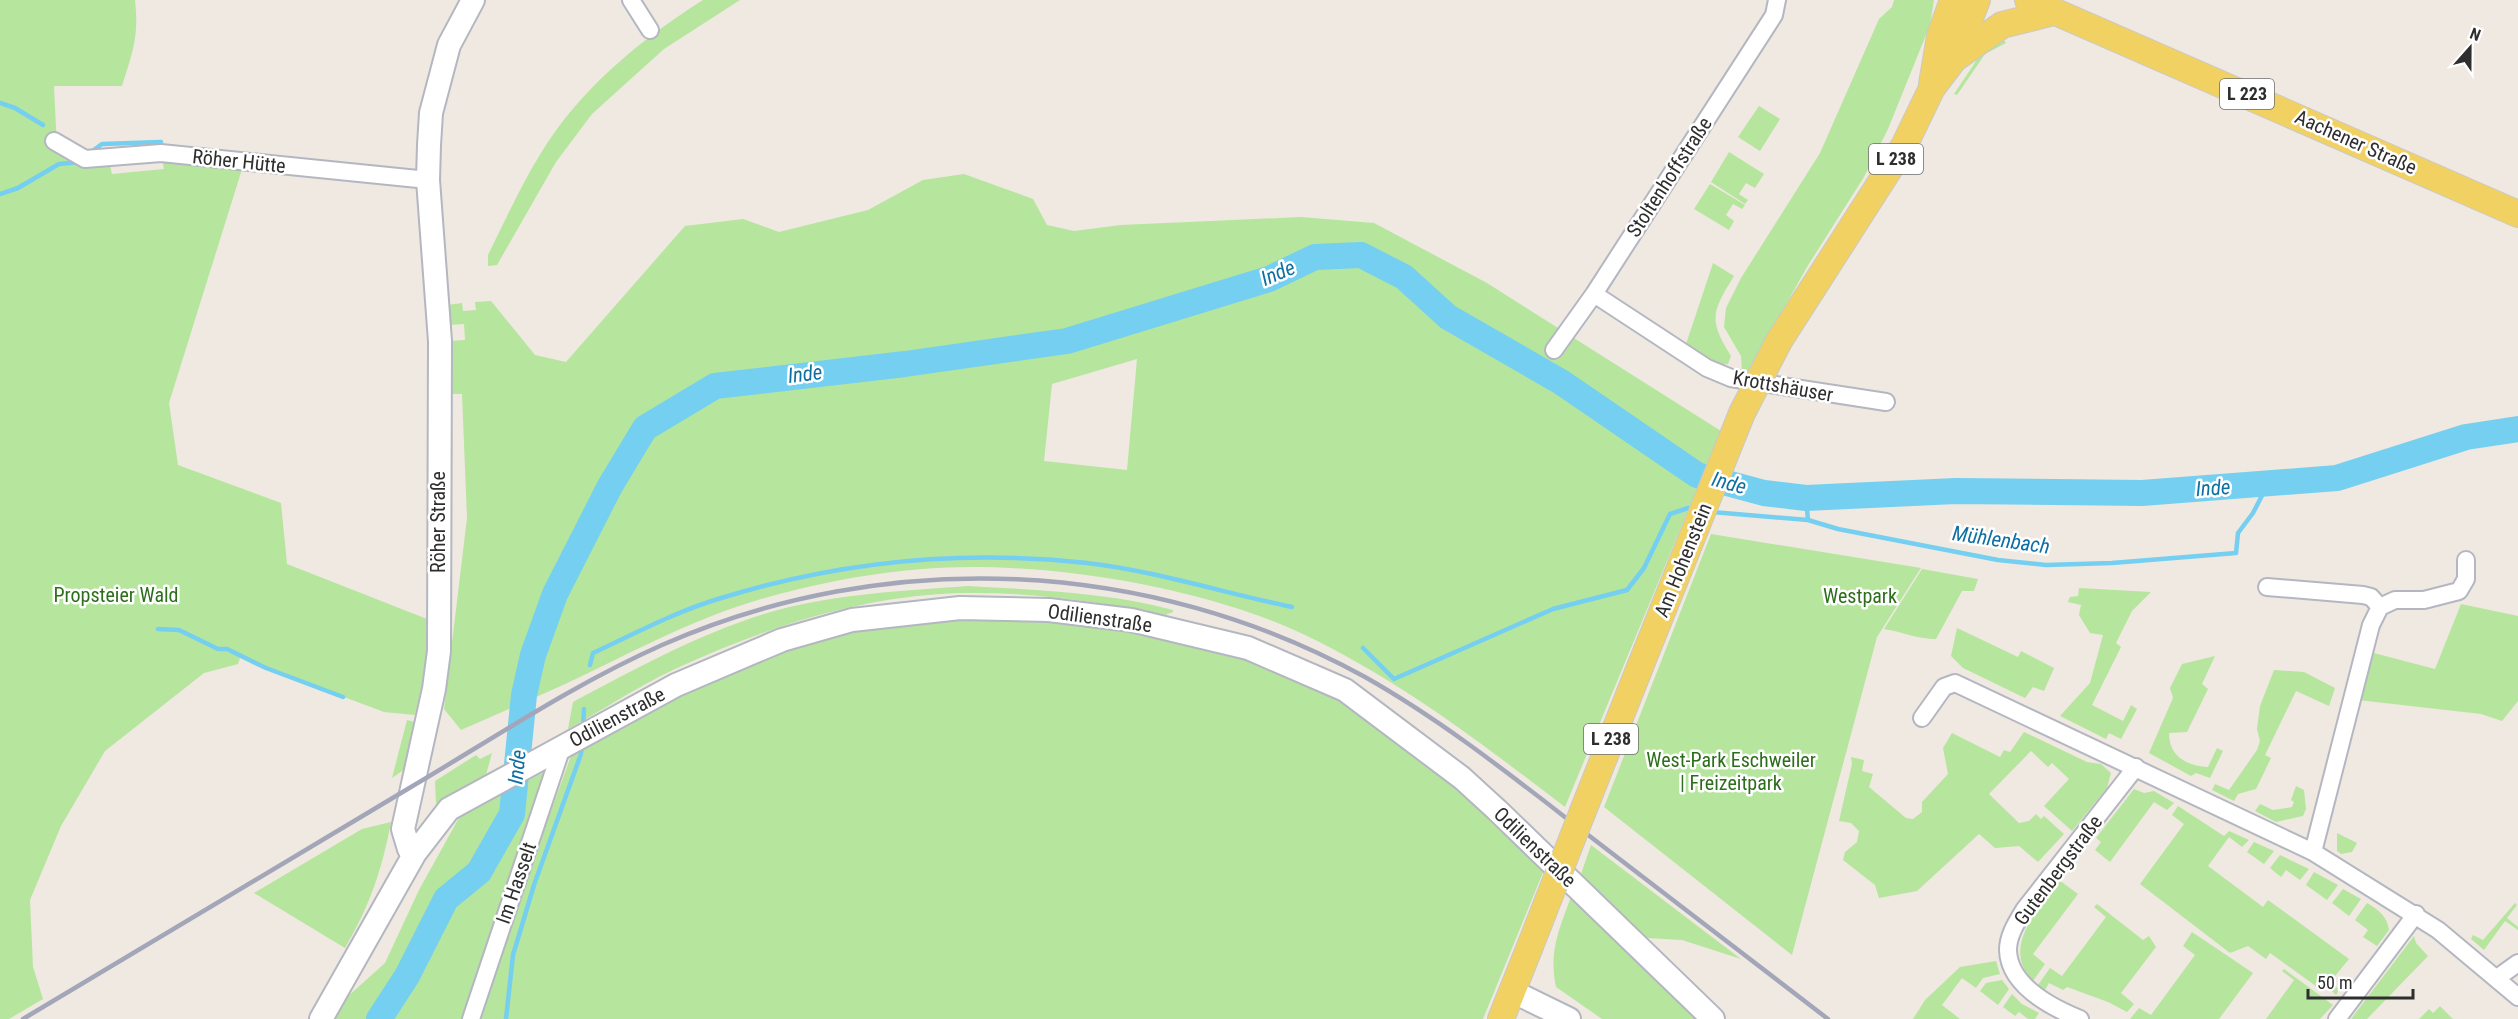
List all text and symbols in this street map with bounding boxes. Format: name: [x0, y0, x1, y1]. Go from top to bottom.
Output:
north arrow: [2440, 18, 2500, 78]
text: N: [2467, 24, 2483, 45]
road number: L 223: [2220, 79, 2274, 109]
street label: Aachener Straße: [2291, 104, 2421, 180]
street label: Stoltenhoffstraße: [1621, 113, 1717, 241]
street label: Röher Hütte: [191, 144, 287, 178]
road number: L 238: [1869, 144, 1923, 174]
water label: Inde: [1257, 255, 1299, 291]
water label: Inde: [786, 360, 824, 388]
street label: Krottshäuser: [1731, 365, 1835, 407]
water label: Inde: [1709, 467, 1749, 499]
street label: Röher Straße: [426, 471, 450, 573]
water label: Inde: [2195, 475, 2231, 501]
street label: Am Hohenstein: [1649, 499, 1717, 621]
water label: Mühlenbach: [1951, 521, 2051, 559]
park label: Propsteier Wald: [54, 583, 178, 607]
park label: Westpark: [1823, 584, 1897, 608]
street label: Odilienstraße: [1046, 599, 1154, 637]
street label: Odilienstraße: [565, 682, 669, 752]
road number: L 238: [1584, 724, 1638, 754]
park label: West-Park Eschweiler | Freizeitpark: [1646, 748, 1816, 795]
water label: Inde: [503, 749, 531, 785]
street label: Odilienstraße: [1489, 802, 1581, 892]
street label: Gutenbergstraße: [2009, 810, 2107, 930]
street label: Im Hasselt: [491, 839, 541, 927]
scale bar: [2308, 962, 2413, 1000]
text: 50 m: [2317, 972, 2352, 993]

